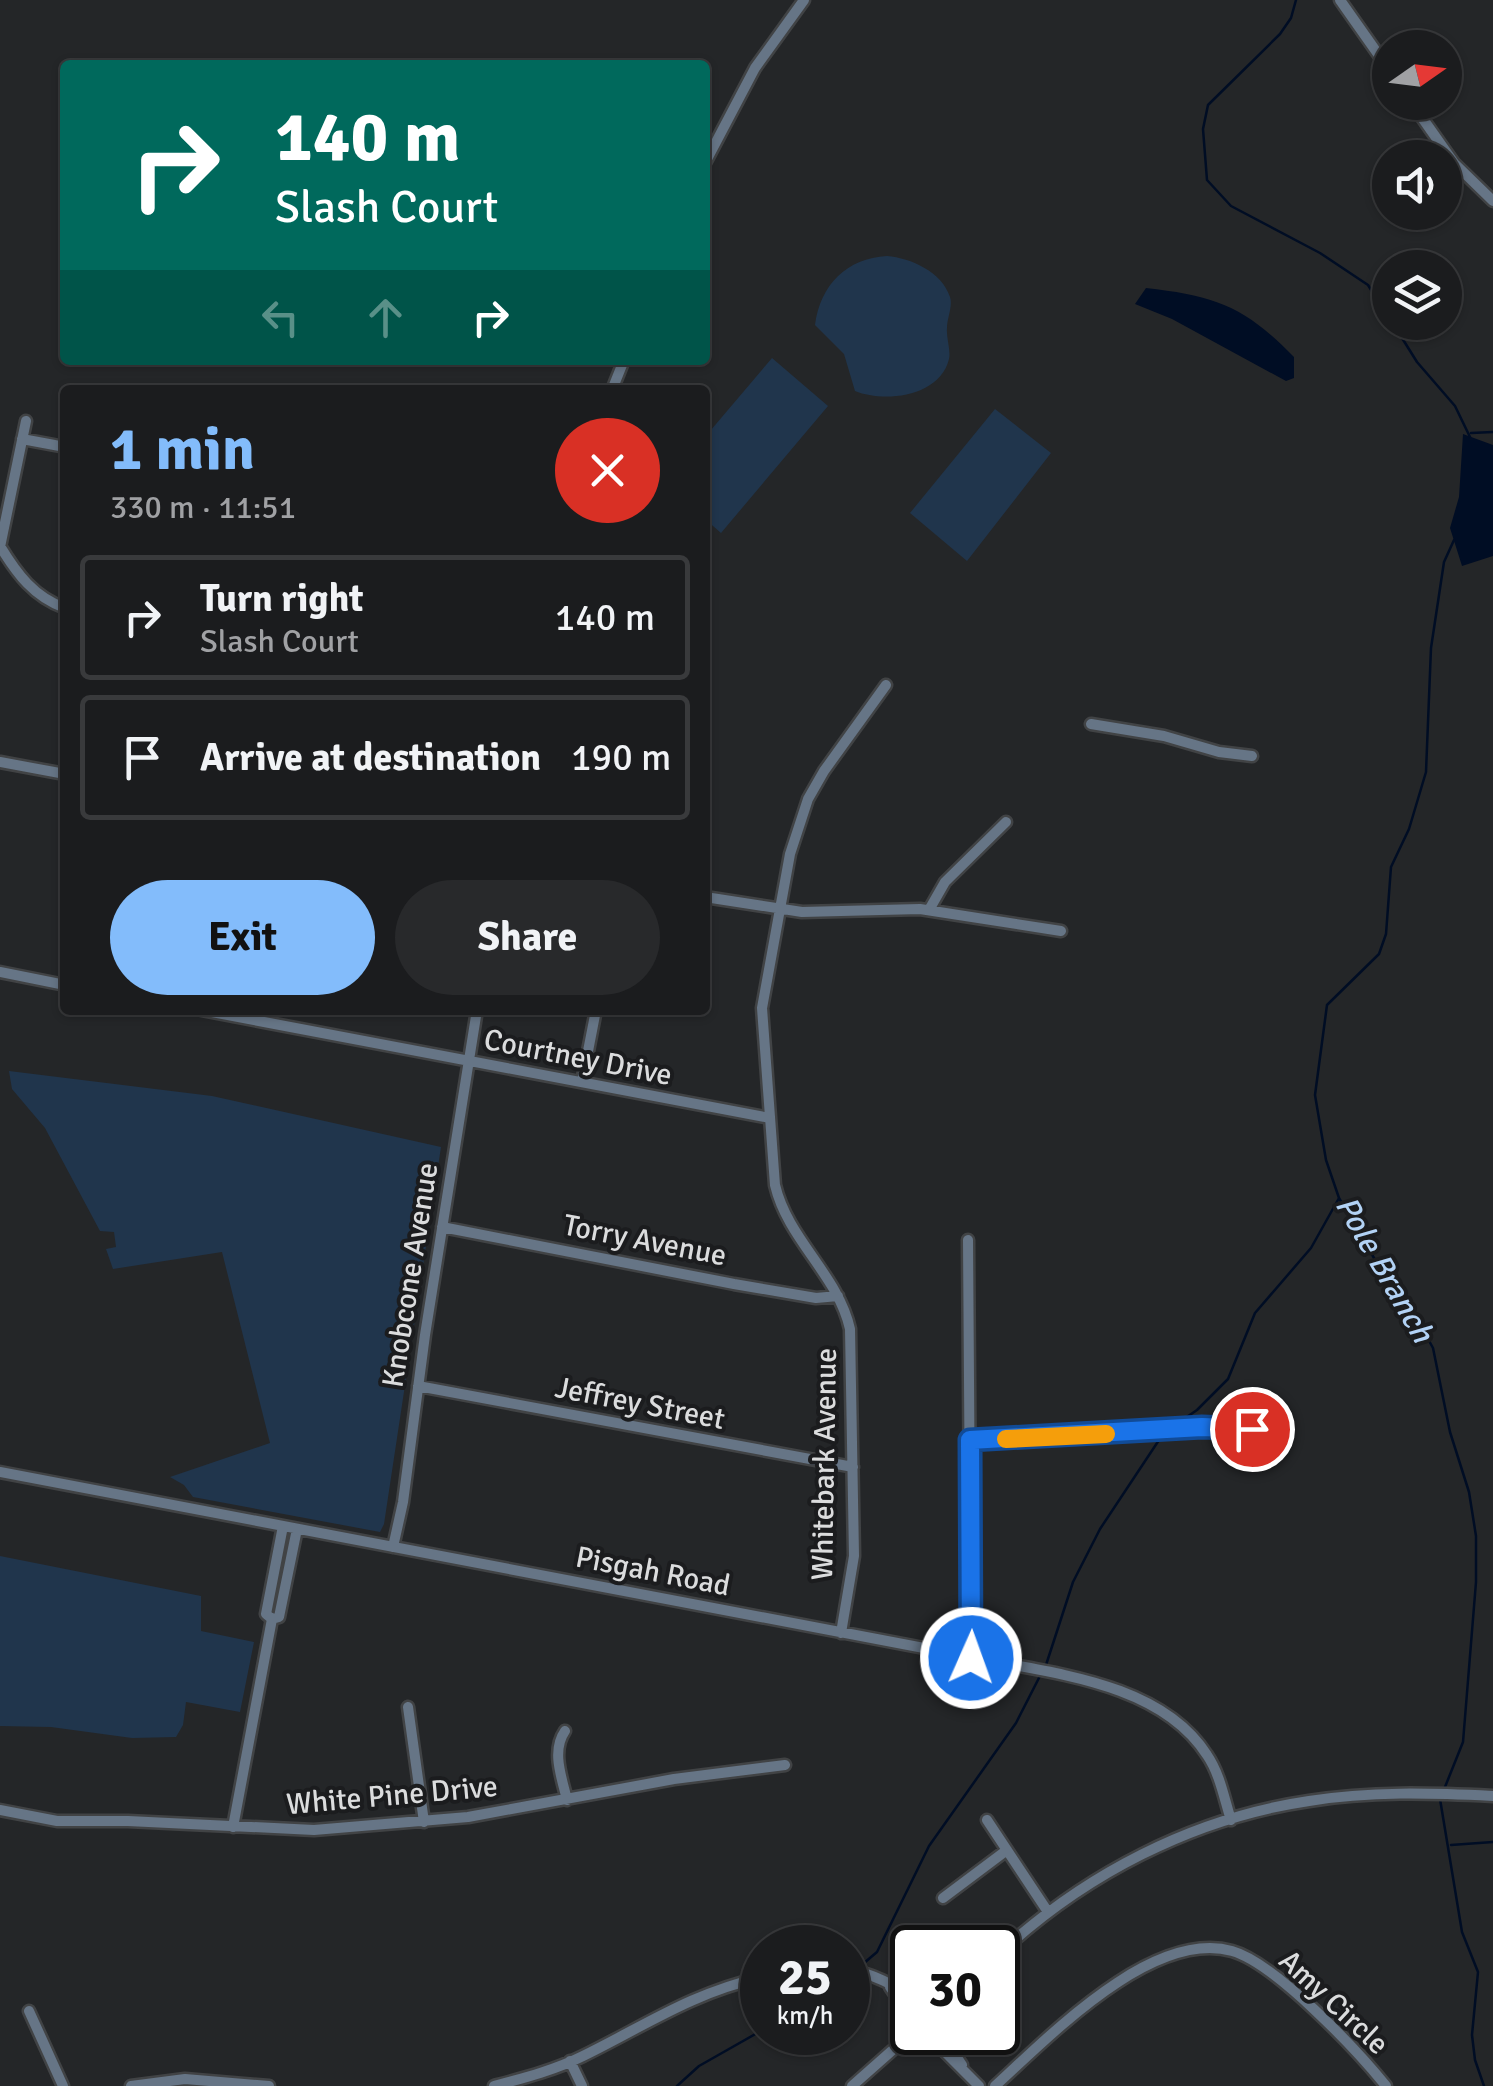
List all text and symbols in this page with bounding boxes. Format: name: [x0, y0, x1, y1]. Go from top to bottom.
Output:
north arrow: [1372, 30, 1462, 120]
map controls: [1372, 30, 1462, 340]
text: 140 m: [275, 94, 460, 180]
icon: right: [110, 100, 240, 230]
button: sound: [1372, 140, 1462, 230]
text: Slash Court: [275, 180, 498, 235]
button: layers: [1372, 250, 1462, 340]
icon: left: [253, 290, 308, 345]
icon: ahead: [358, 290, 413, 345]
icon: right: [463, 290, 518, 345]
text: 1 min: [110, 413, 255, 487]
button: close: [555, 418, 660, 523]
text: 330 m · 11:51: [110, 488, 296, 527]
text: Turn right: [200, 575, 364, 622]
icon: right: [115, 590, 170, 645]
text: 140 m: [555, 594, 655, 641]
text: Slash Court: [200, 622, 359, 661]
icon: arrive: [115, 730, 170, 785]
text: Arrive at destination: [200, 734, 541, 781]
text: 190 m: [571, 734, 671, 781]
button: Exit: [110, 880, 375, 995]
button: Share: [395, 880, 660, 995]
street label: Courtney Drive: [481, 1021, 675, 1094]
street label: Knobcone Avenue: [374, 1160, 447, 1390]
water label: Pole Branch: [1327, 1189, 1443, 1351]
street label: Torry Avenue: [560, 1207, 730, 1274]
street label: Whitebark Avenue: [804, 1347, 845, 1581]
street label: Jeffrey Street: [552, 1369, 728, 1438]
pin: [1210, 1387, 1295, 1472]
icon: arrive: [1225, 1402, 1280, 1457]
street label: Pisgah Road: [573, 1538, 733, 1605]
position arrow: [919, 1606, 1023, 1710]
street label: White Pine Drive: [285, 1768, 499, 1823]
speed limit sign: 30: [890, 1925, 1020, 2055]
street label: Amy Circle: [1271, 1942, 1396, 2063]
text: 25: [778, 1947, 832, 2009]
text: km/h: [777, 2000, 833, 2031]

